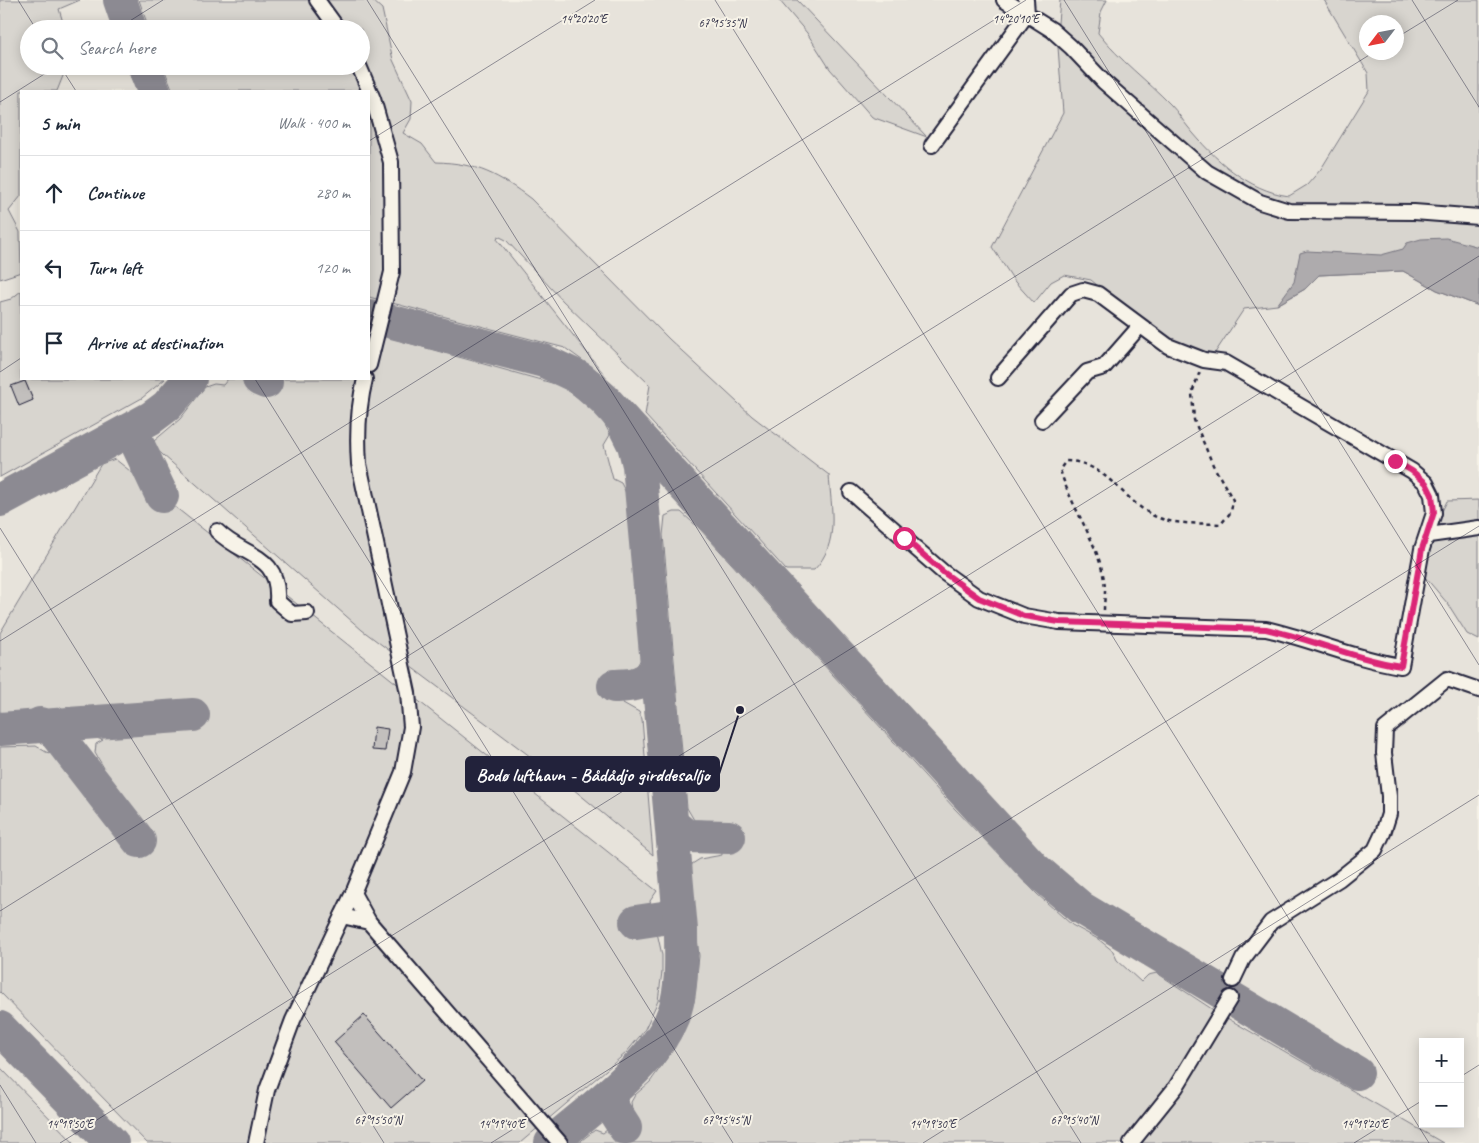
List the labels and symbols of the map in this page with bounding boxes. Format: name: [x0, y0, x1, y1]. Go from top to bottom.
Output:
text: 14°20'20"E: [561, 11, 609, 27]
text: 14°20'10"E: [993, 11, 1041, 27]
text: 67°15'35"N: [698, 15, 747, 31]
north arrow: [1359, 15, 1404, 60]
route end: [1384, 450, 1407, 473]
route start: [893, 527, 916, 550]
callout: Bodø lufthavn - Bådådjo girddesalljo: [466, 757, 719, 791]
text: Bodø lufthavn - Bådådjo girddesalljo: [476, 763, 712, 787]
text: 67°15'50"N: [354, 1112, 403, 1128]
text: 67°15'45"N: [702, 1112, 751, 1128]
text: 67°15'40"N: [1050, 1112, 1099, 1128]
text: 14°19'50"E: [47, 1116, 95, 1132]
text: 14°19'40"E: [479, 1116, 527, 1132]
text: 14°19'30"E: [910, 1116, 958, 1132]
text: 14°19'20"E: [1342, 1116, 1390, 1132]

